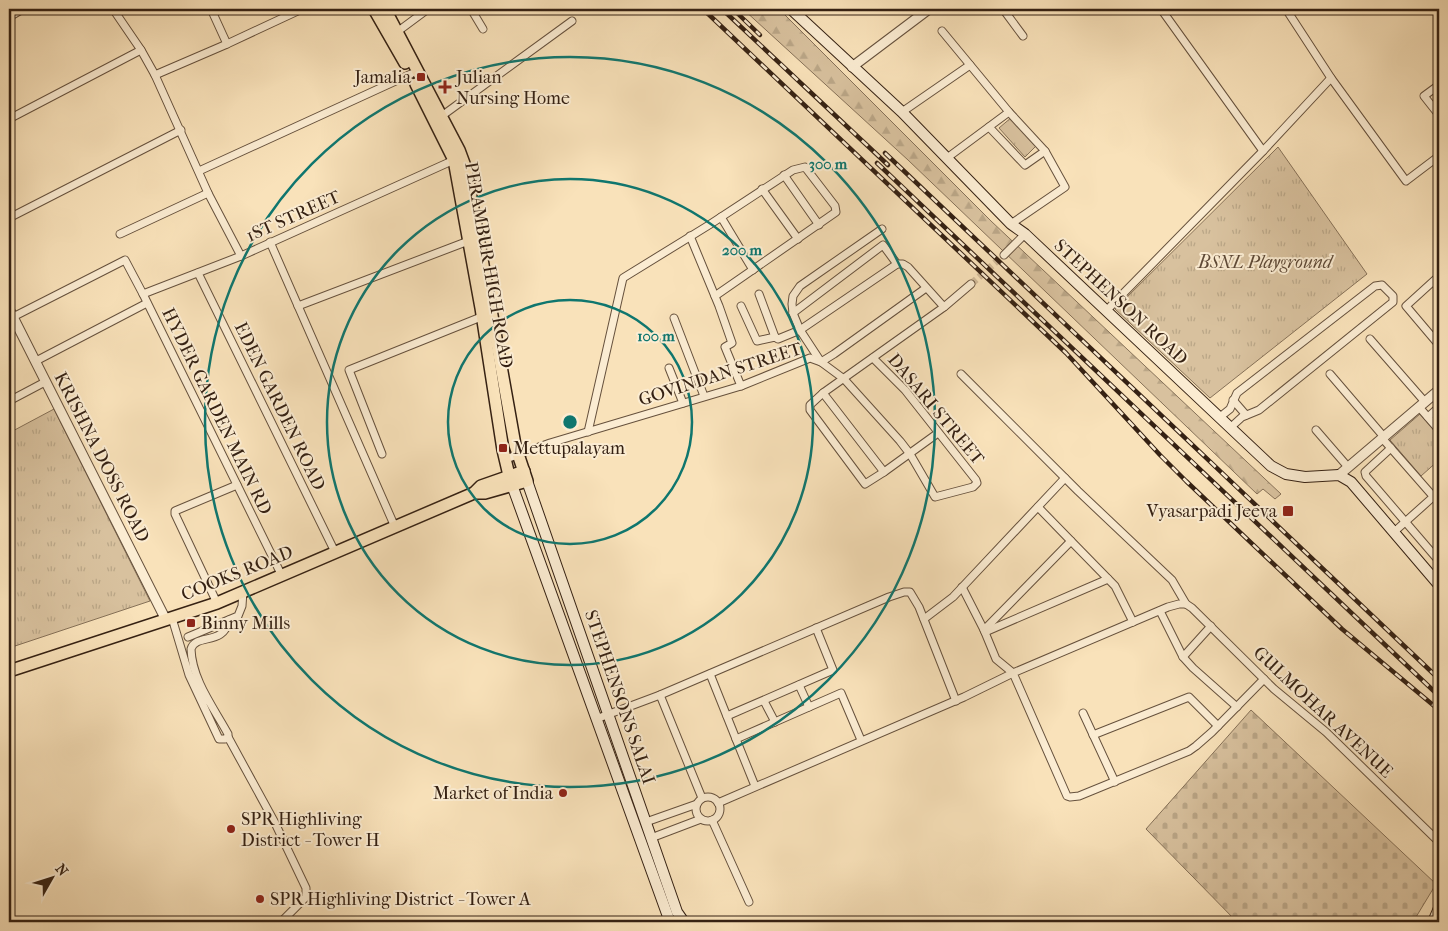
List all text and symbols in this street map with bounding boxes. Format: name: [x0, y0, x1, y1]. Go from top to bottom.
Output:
place label: Jamalia: [352, 67, 412, 88]
place label: Julian Nursing Home: [454, 67, 570, 109]
marker: Jamalia: [415, 71, 427, 83]
marker: Julian Nursing Home: [438, 80, 452, 94]
text: 300 m: [809, 155, 848, 173]
street label: PERAMBUR HIGH ROAD: [460, 160, 517, 370]
street label: 1ST STREET: [243, 186, 344, 246]
street label: STEPHENSON ROAD: [1050, 235, 1192, 370]
text: 200 m: [722, 241, 762, 259]
park label: BSNL Playground: [1197, 252, 1335, 273]
street label: HYDER GARDEN MAIN RD: [157, 304, 276, 518]
street label: EDEN GARDEN ROAD: [230, 319, 329, 494]
text: 100 m: [637, 327, 675, 345]
street label: GOVINDAN STREET: [636, 338, 805, 411]
street label: DASARI STREET: [883, 350, 989, 470]
street label: KRISHNA DOSS ROAD: [50, 369, 154, 546]
centre of rings: [561, 413, 579, 431]
place label: Mettupalayam: [513, 438, 625, 459]
marker: Mettupalayam: [497, 442, 509, 454]
place label: Vyasarpadi Jeeva: [1146, 501, 1278, 522]
marker: Vyasarpadi Jeeva: [1281, 504, 1295, 518]
street label: COOKS ROAD: [178, 542, 296, 605]
street label: STEPHENSONS SALAI: [580, 607, 659, 787]
place label: Binny Mills: [201, 613, 291, 634]
marker: Binny Mills: [185, 617, 197, 629]
street label: GULMOHAR AVENUE: [1249, 642, 1397, 782]
place label: Market of India: [433, 783, 554, 804]
marker: Market of India: [557, 787, 569, 799]
place label: SPR Highliving District - Tower H: [241, 809, 380, 851]
marker: SPR Highliving District - Tower H: [225, 823, 237, 835]
north arrow: [28, 854, 78, 904]
text: N: [52, 861, 72, 880]
place label: SPR Highliving District - Tower A: [270, 889, 531, 910]
marker: SPR Highliving District - Tower A: [254, 893, 266, 905]

